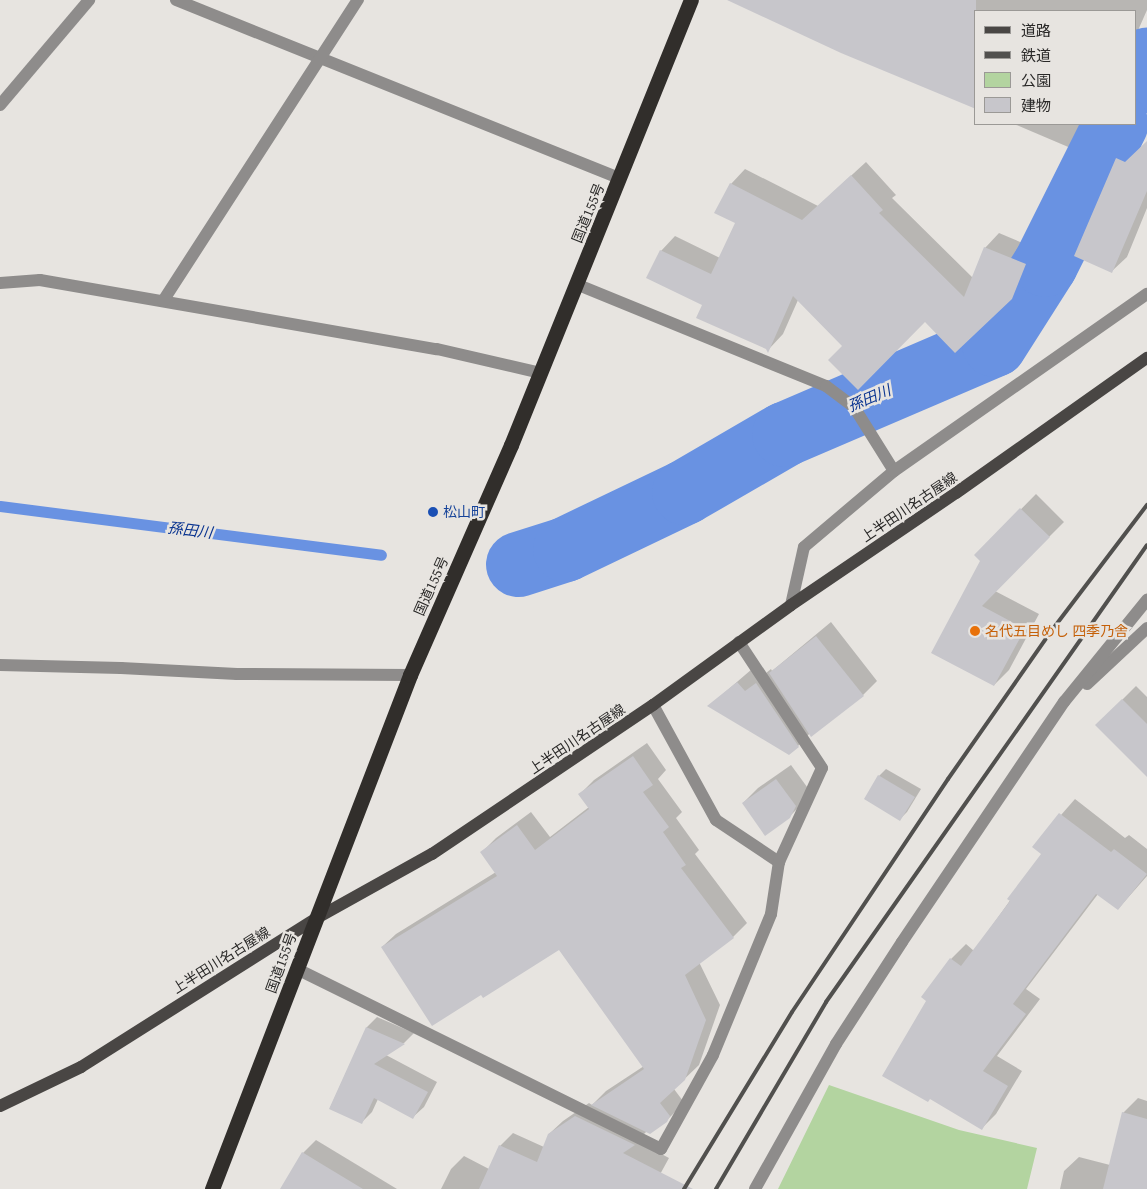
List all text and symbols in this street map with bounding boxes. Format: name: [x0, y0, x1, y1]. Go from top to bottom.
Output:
legend: [974, 10, 1137, 125]
text: 道路: [1021, 20, 1051, 41]
text: 鉄道: [1021, 45, 1051, 66]
text: 公園: [1021, 70, 1051, 91]
text: 建物: [1021, 95, 1051, 116]
street label: 国道155号: [568, 181, 608, 245]
water label: 孫田川: [845, 381, 893, 415]
street label: 上半田川名古屋線: [858, 469, 960, 545]
place label: 松山町: [443, 504, 485, 520]
marker: 松山町: [427, 506, 439, 518]
water label: 孫田川: [167, 518, 213, 542]
street label: 国道155号: [411, 554, 451, 618]
place label: 名代五目めし 四季乃舎: [985, 623, 1128, 639]
marker: 名代五目めし 四季乃舎: [969, 625, 981, 637]
street label: 上半田川名古屋線: [526, 701, 628, 777]
street label: 上半田川名古屋線: [169, 923, 273, 997]
street label: 国道155号: [262, 931, 300, 995]

